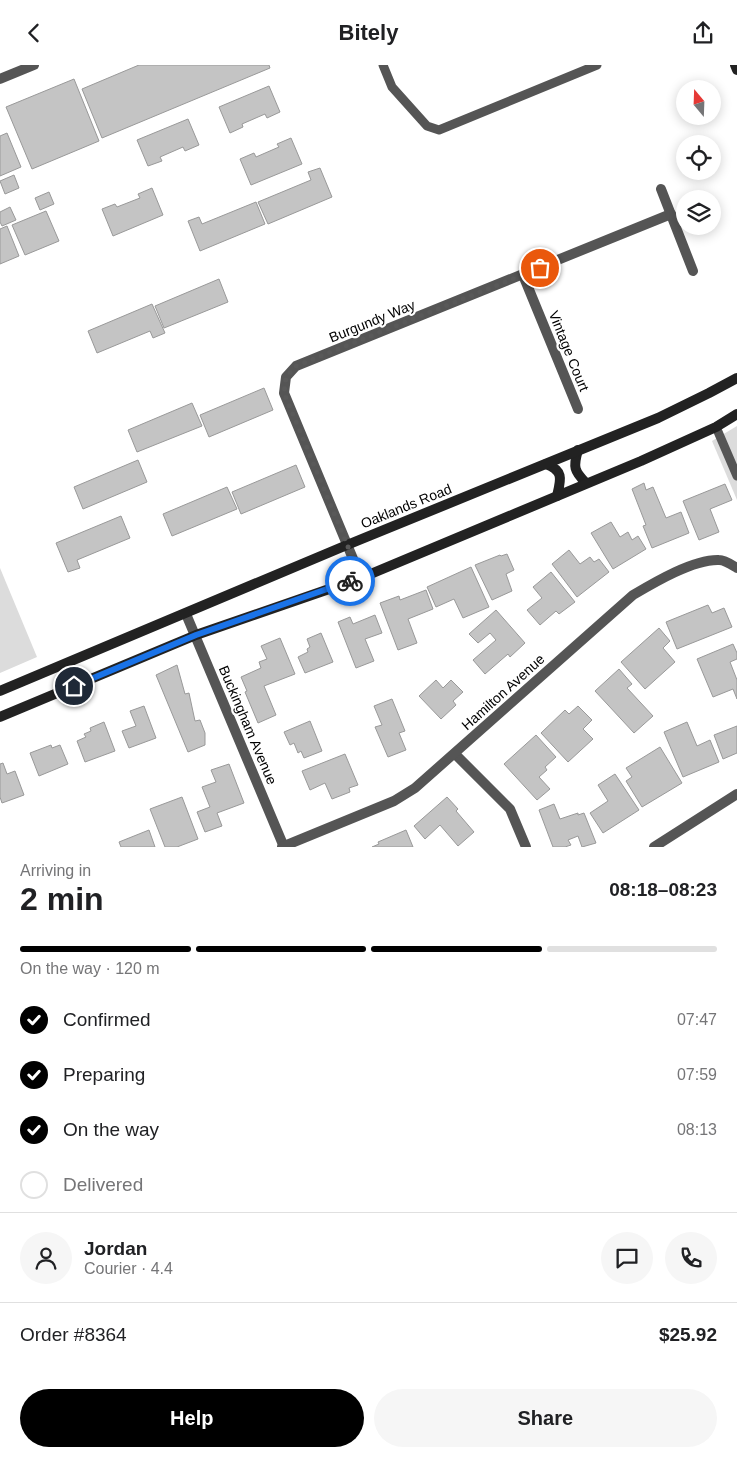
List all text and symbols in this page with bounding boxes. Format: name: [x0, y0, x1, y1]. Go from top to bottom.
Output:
icon: back: [20, 19, 48, 47]
icon: share: [689, 19, 717, 47]
text: Bitely: [339, 20, 398, 45]
north arrow: [676, 80, 721, 125]
map controls: [676, 80, 721, 235]
button: locate: [676, 135, 721, 180]
button: layers: [676, 190, 721, 235]
pin: [519, 247, 561, 289]
icon: bag: [526, 254, 554, 282]
street label: Burgundy Way: [327, 296, 417, 346]
street label: Vintage Court: [546, 308, 592, 394]
street label: Oaklands Road: [358, 481, 454, 531]
courier: [325, 556, 375, 606]
icon: bike: [336, 567, 364, 595]
street label: Hamilton Avenue: [458, 651, 548, 733]
street label: Buckingham Avenue: [216, 663, 280, 787]
pin: [53, 665, 95, 707]
icon: home: [60, 672, 88, 700]
text: Arriving in: [20, 862, 91, 879]
text: 08:18–08:23: [609, 879, 717, 900]
text: 2 min: [20, 881, 104, 917]
text: On the way · 120 m: [20, 960, 160, 977]
icon: check: [20, 1006, 48, 1034]
text: Confirmed: [63, 1009, 151, 1030]
text: 07:47: [677, 1011, 717, 1028]
icon: check: [20, 1061, 48, 1089]
text: Preparing: [63, 1064, 145, 1085]
text: 07:59: [677, 1066, 717, 1083]
icon: check: [20, 1116, 48, 1144]
text: On the way: [63, 1119, 159, 1140]
text: 08:13: [677, 1121, 717, 1138]
text: Delivered: [63, 1174, 143, 1195]
button: person: [20, 1232, 72, 1284]
button: chat: [601, 1232, 653, 1284]
button: phone: [665, 1232, 717, 1284]
text: Jordan: [84, 1238, 147, 1259]
text: Courier · 4.4: [84, 1260, 173, 1277]
text: Order #8364: [20, 1324, 127, 1345]
text: $25.92: [659, 1324, 717, 1345]
button: Help: [20, 1389, 364, 1447]
button: Share: [374, 1389, 717, 1447]

